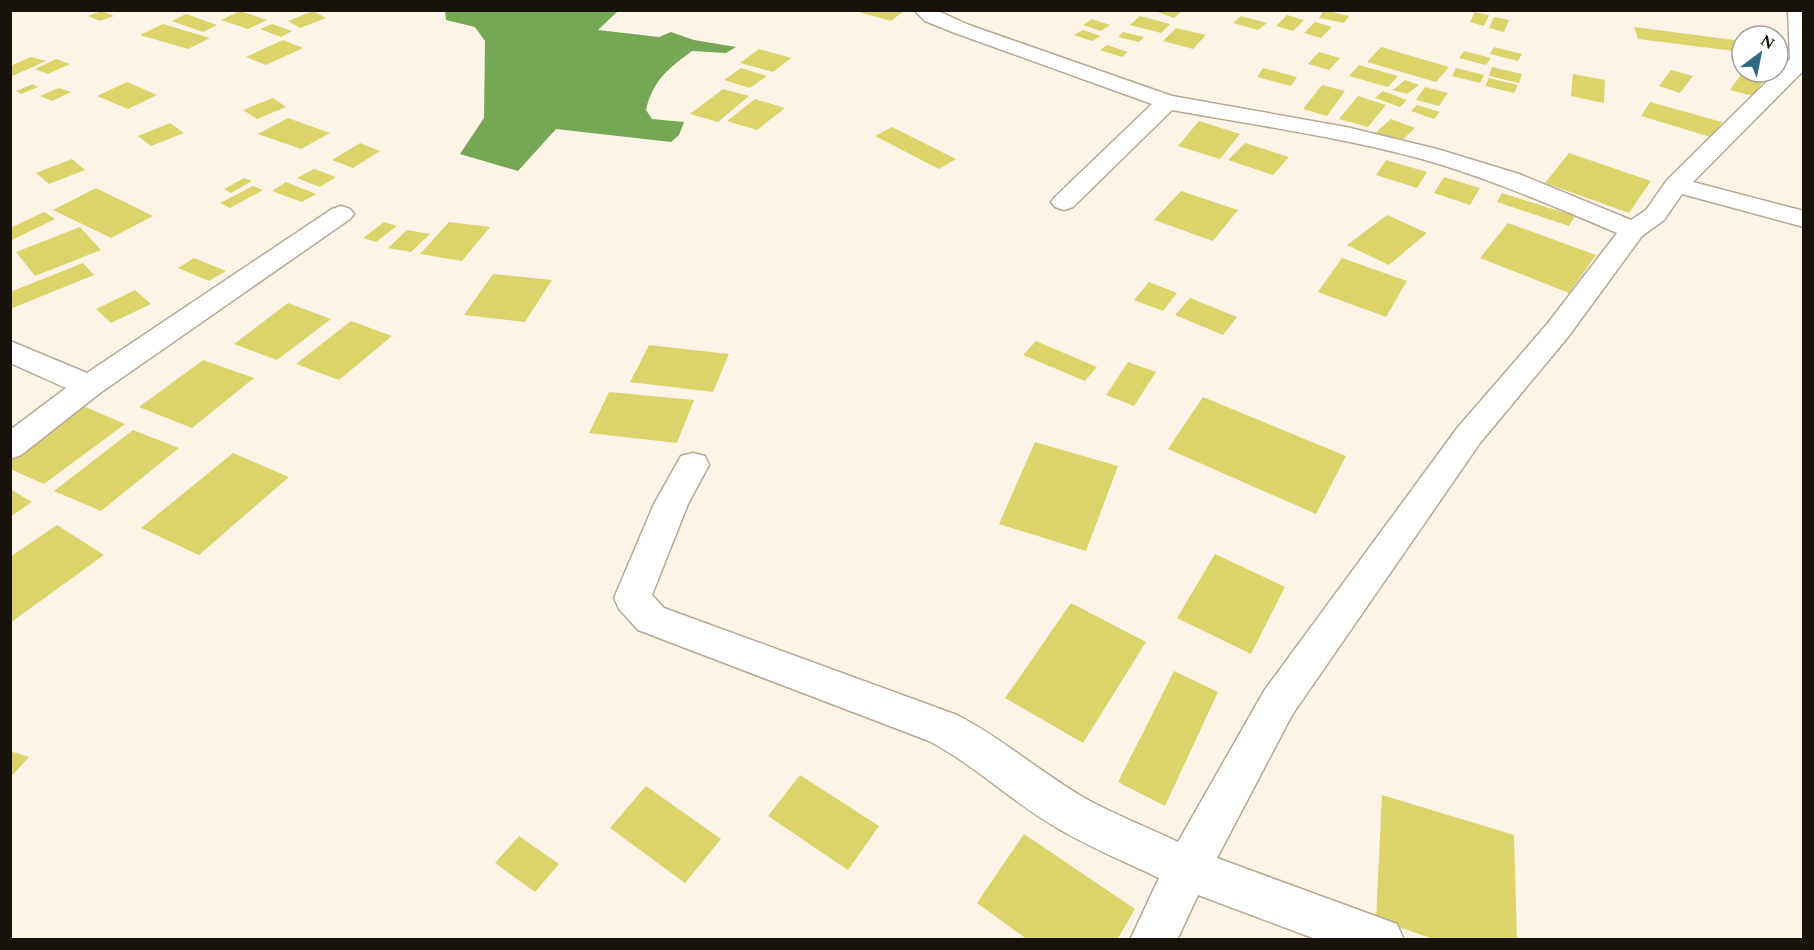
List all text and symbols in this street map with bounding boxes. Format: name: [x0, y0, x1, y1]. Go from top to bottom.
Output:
north arrow: [1730, 24, 1790, 84]
text: N: [1756, 28, 1779, 56]

